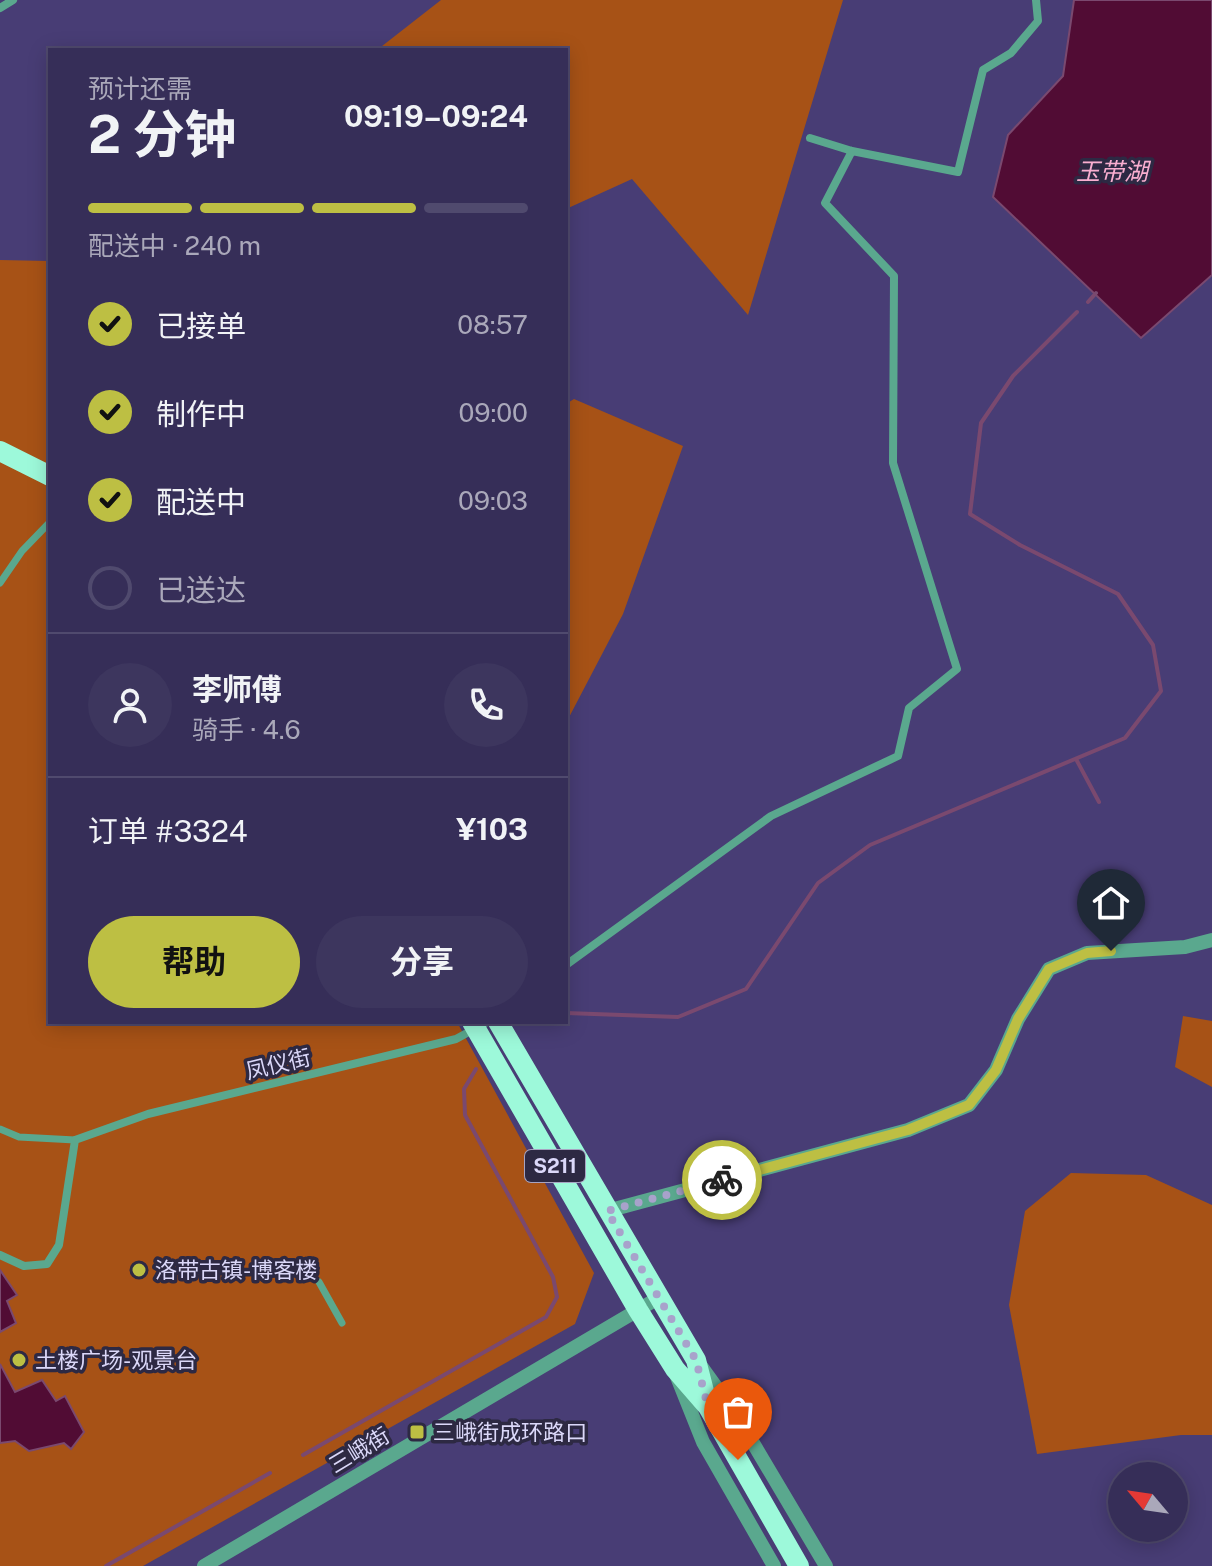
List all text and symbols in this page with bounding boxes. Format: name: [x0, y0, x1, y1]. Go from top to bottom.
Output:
text: 预计还需: [88, 73, 192, 104]
text: 09:19–09:24: [344, 98, 528, 134]
text: 2 分钟: [88, 104, 237, 165]
water label: 玉带湖: [1076, 157, 1152, 185]
text: 配送中 · 240 m: [88, 230, 261, 261]
icon: check: [88, 302, 132, 346]
text: 已接单: [156, 308, 246, 344]
text: 08:57: [457, 309, 528, 340]
icon: check: [88, 390, 132, 434]
text: 制作中: [156, 396, 246, 432]
text: 09:00: [459, 397, 528, 428]
icon: check: [88, 478, 132, 522]
text: 配送中: [156, 484, 246, 520]
text: 09:03: [458, 485, 528, 516]
text: 已送达: [156, 572, 246, 608]
button: person: [88, 663, 172, 747]
button: phone: [444, 663, 528, 747]
text: 李师傅: [192, 671, 282, 707]
text: 骑手 · 4.6: [192, 714, 301, 745]
text: ¥103: [456, 811, 528, 847]
text: 订单 #3324: [88, 813, 248, 849]
pin: [1077, 869, 1145, 951]
icon: home: [1089, 881, 1133, 925]
button: 帮助: [88, 916, 300, 1008]
button: 分享: [316, 916, 528, 1008]
street label: 凤仪街: [243, 1044, 313, 1084]
courier: [682, 1140, 762, 1220]
road number: S211: [525, 1150, 585, 1182]
icon: bike: [700, 1158, 744, 1202]
place label: 洛带古镇-博客楼: [155, 1257, 317, 1283]
marker: 洛带古镇-博客楼: [130, 1261, 148, 1279]
place label: 土楼广场-观景台: [35, 1347, 197, 1373]
marker: 土楼广场-观景台: [10, 1351, 28, 1369]
pin: [704, 1378, 772, 1460]
icon: bag: [716, 1390, 760, 1434]
place label: 三峨街成环路口: [433, 1419, 587, 1445]
street label: 三峨街: [324, 1422, 394, 1478]
marker: 三峨街成环路口: [408, 1423, 426, 1441]
north arrow: [1108, 1462, 1188, 1542]
map controls: [1108, 1462, 1188, 1542]

